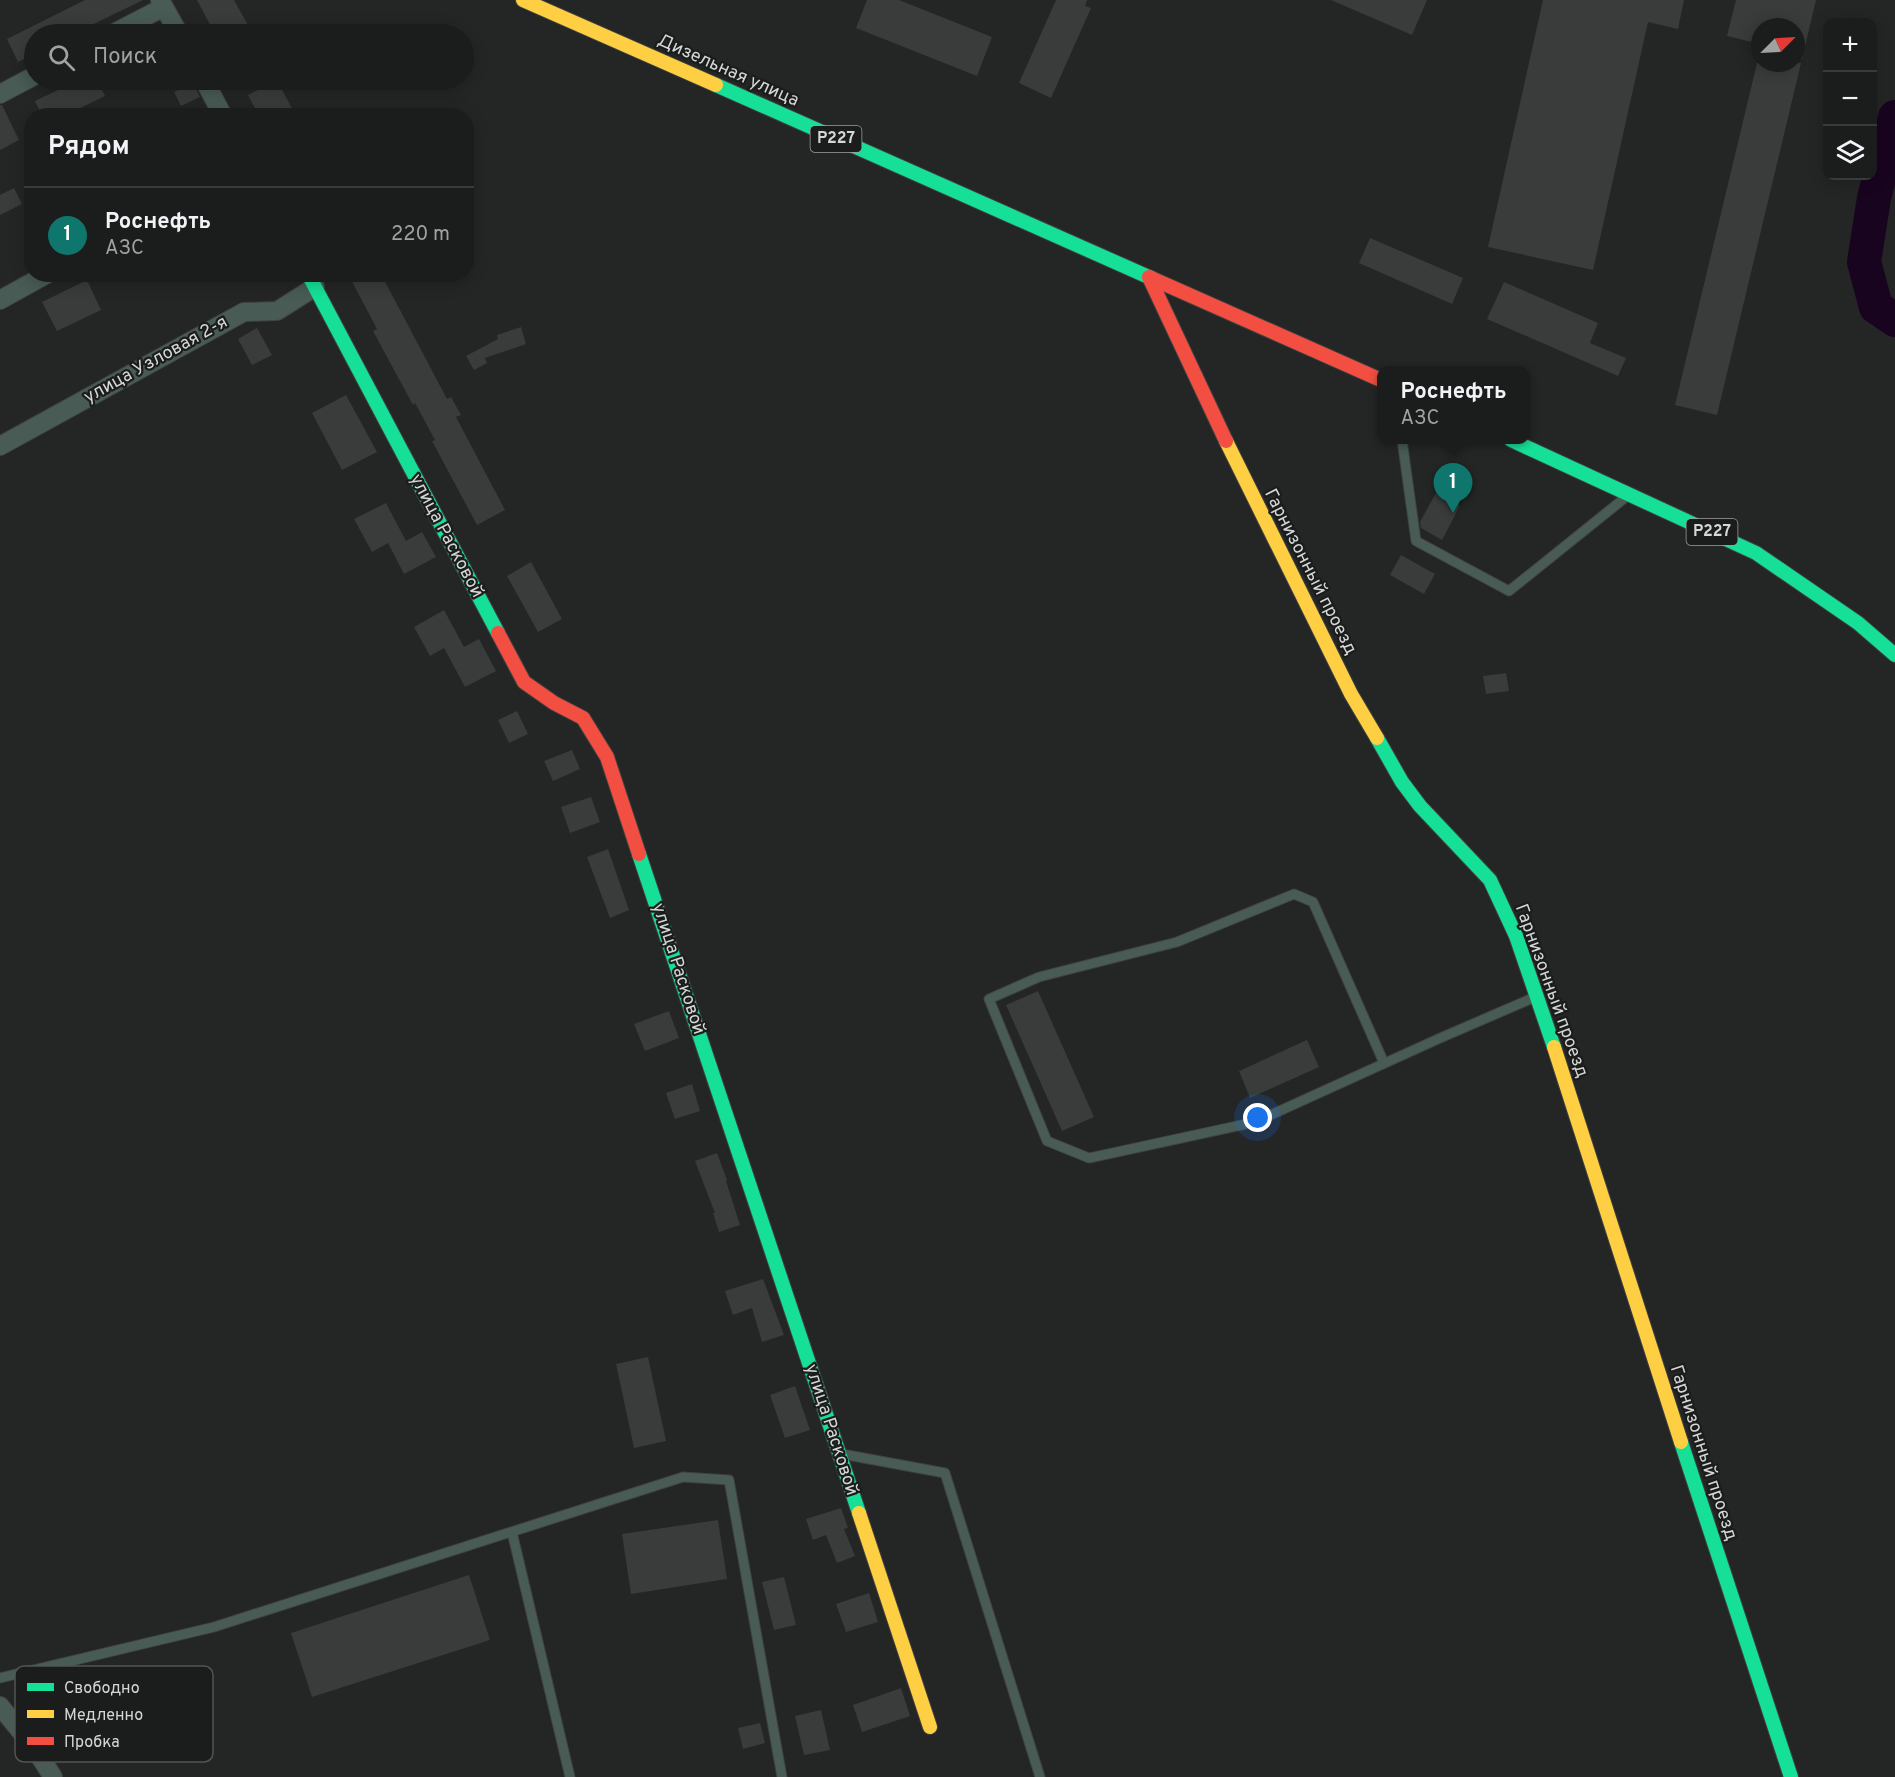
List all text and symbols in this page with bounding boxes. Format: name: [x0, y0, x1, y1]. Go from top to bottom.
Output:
north arrow: [1751, 18, 1805, 72]
map controls: [1823, 18, 1877, 180]
button: +: [1823, 18, 1877, 72]
search box: [24, 24, 474, 90]
street label: Дизельная улица: [654, 29, 802, 113]
icon: search: [45, 41, 78, 74]
text: Поиск: [93, 44, 157, 71]
button: −: [1823, 72, 1877, 126]
road number: Р227: [810, 126, 862, 152]
button: layers: [1823, 126, 1877, 180]
text: Рядом: [48, 131, 130, 164]
text: Роснефть: [105, 209, 211, 236]
text: 1: [64, 222, 72, 248]
text: 220 m: [391, 222, 450, 248]
text: АЗС: [105, 236, 144, 262]
street label: улица Узловая 2-я: [80, 311, 232, 409]
popup: [1377, 366, 1530, 444]
text: Роснефть: [1400, 379, 1507, 406]
text: АЗС: [1400, 406, 1439, 432]
pin: 1: [1434, 464, 1472, 513]
street label: улица Расковой: [404, 470, 488, 602]
street label: Гарнизонный проезд: [1258, 485, 1362, 659]
road number: Р227: [1686, 519, 1738, 545]
street label: улица Расковой: [646, 900, 710, 1038]
street label: Гарнизонный проезд: [1509, 901, 1593, 1081]
your location: [1243, 1103, 1272, 1132]
street label: улица Расковой: [799, 1361, 863, 1499]
street label: Гарнизонный проезд: [1664, 1362, 1742, 1544]
legend: [15, 1666, 213, 1762]
text: Свободно: [64, 1679, 140, 1699]
text: Медленно: [64, 1706, 143, 1726]
text: Пробка: [64, 1733, 120, 1753]

